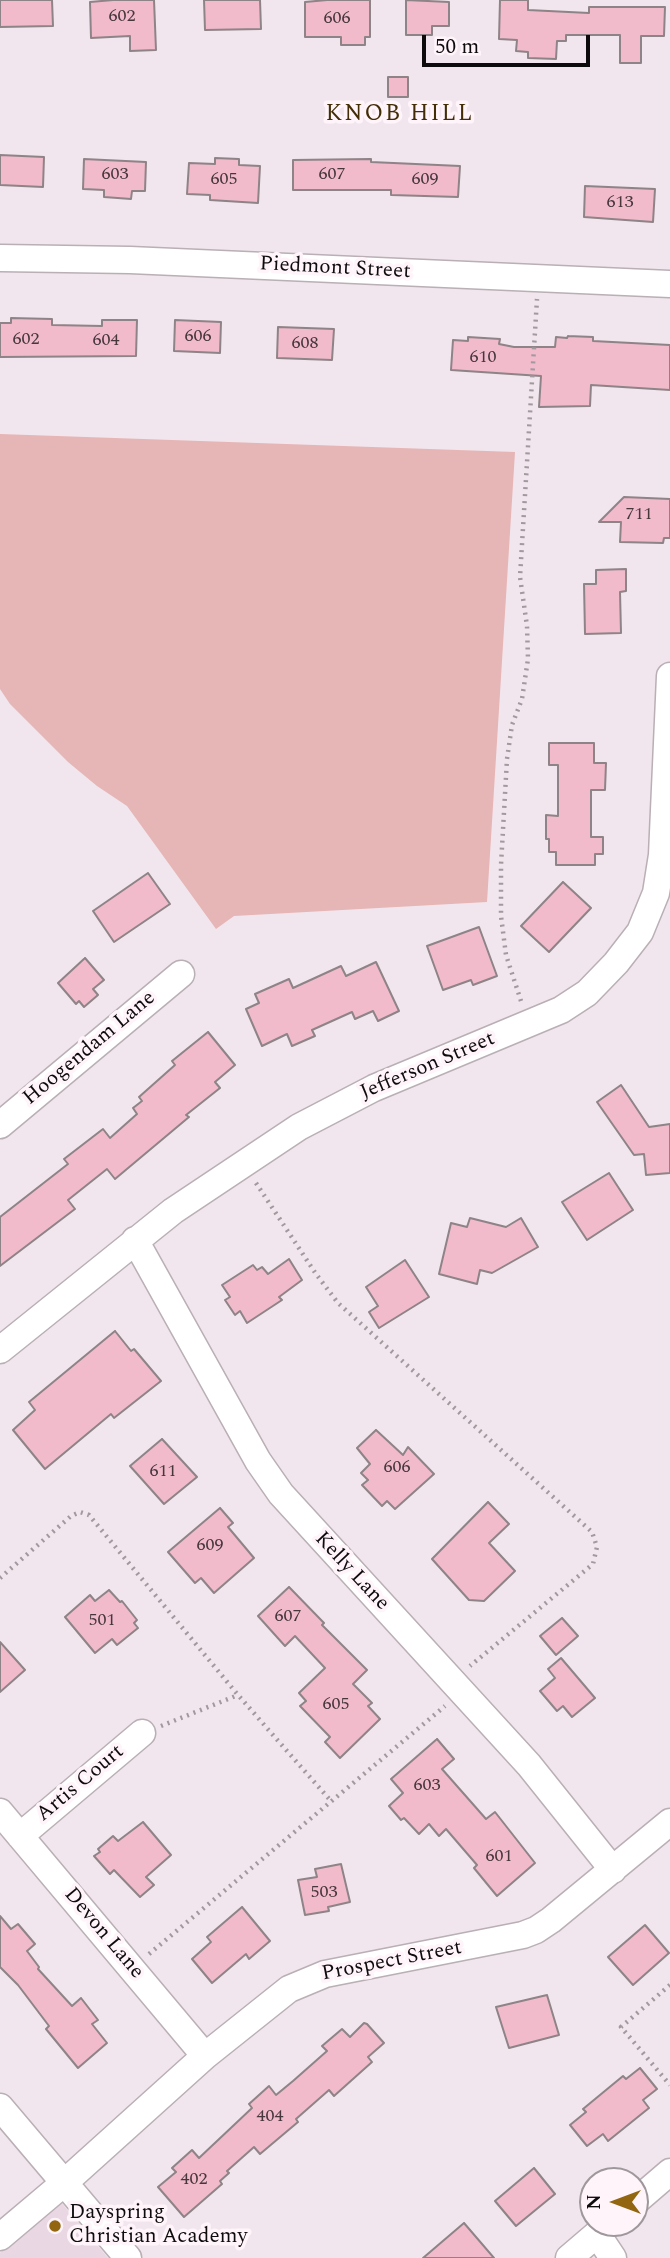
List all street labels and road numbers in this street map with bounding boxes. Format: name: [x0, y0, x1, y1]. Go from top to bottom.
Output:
street label: Piedmont Street: [259, 252, 411, 286]
street label: Hoogendam Lane: [19, 986, 161, 1112]
street label: Jefferson Street: [357, 1027, 499, 1107]
street label: Kelly Lane: [308, 1527, 394, 1617]
street label: Artis Court: [32, 1740, 130, 1828]
street label: Devon Lane: [58, 1883, 148, 1985]
street label: Prospect Street: [320, 1936, 464, 1988]

